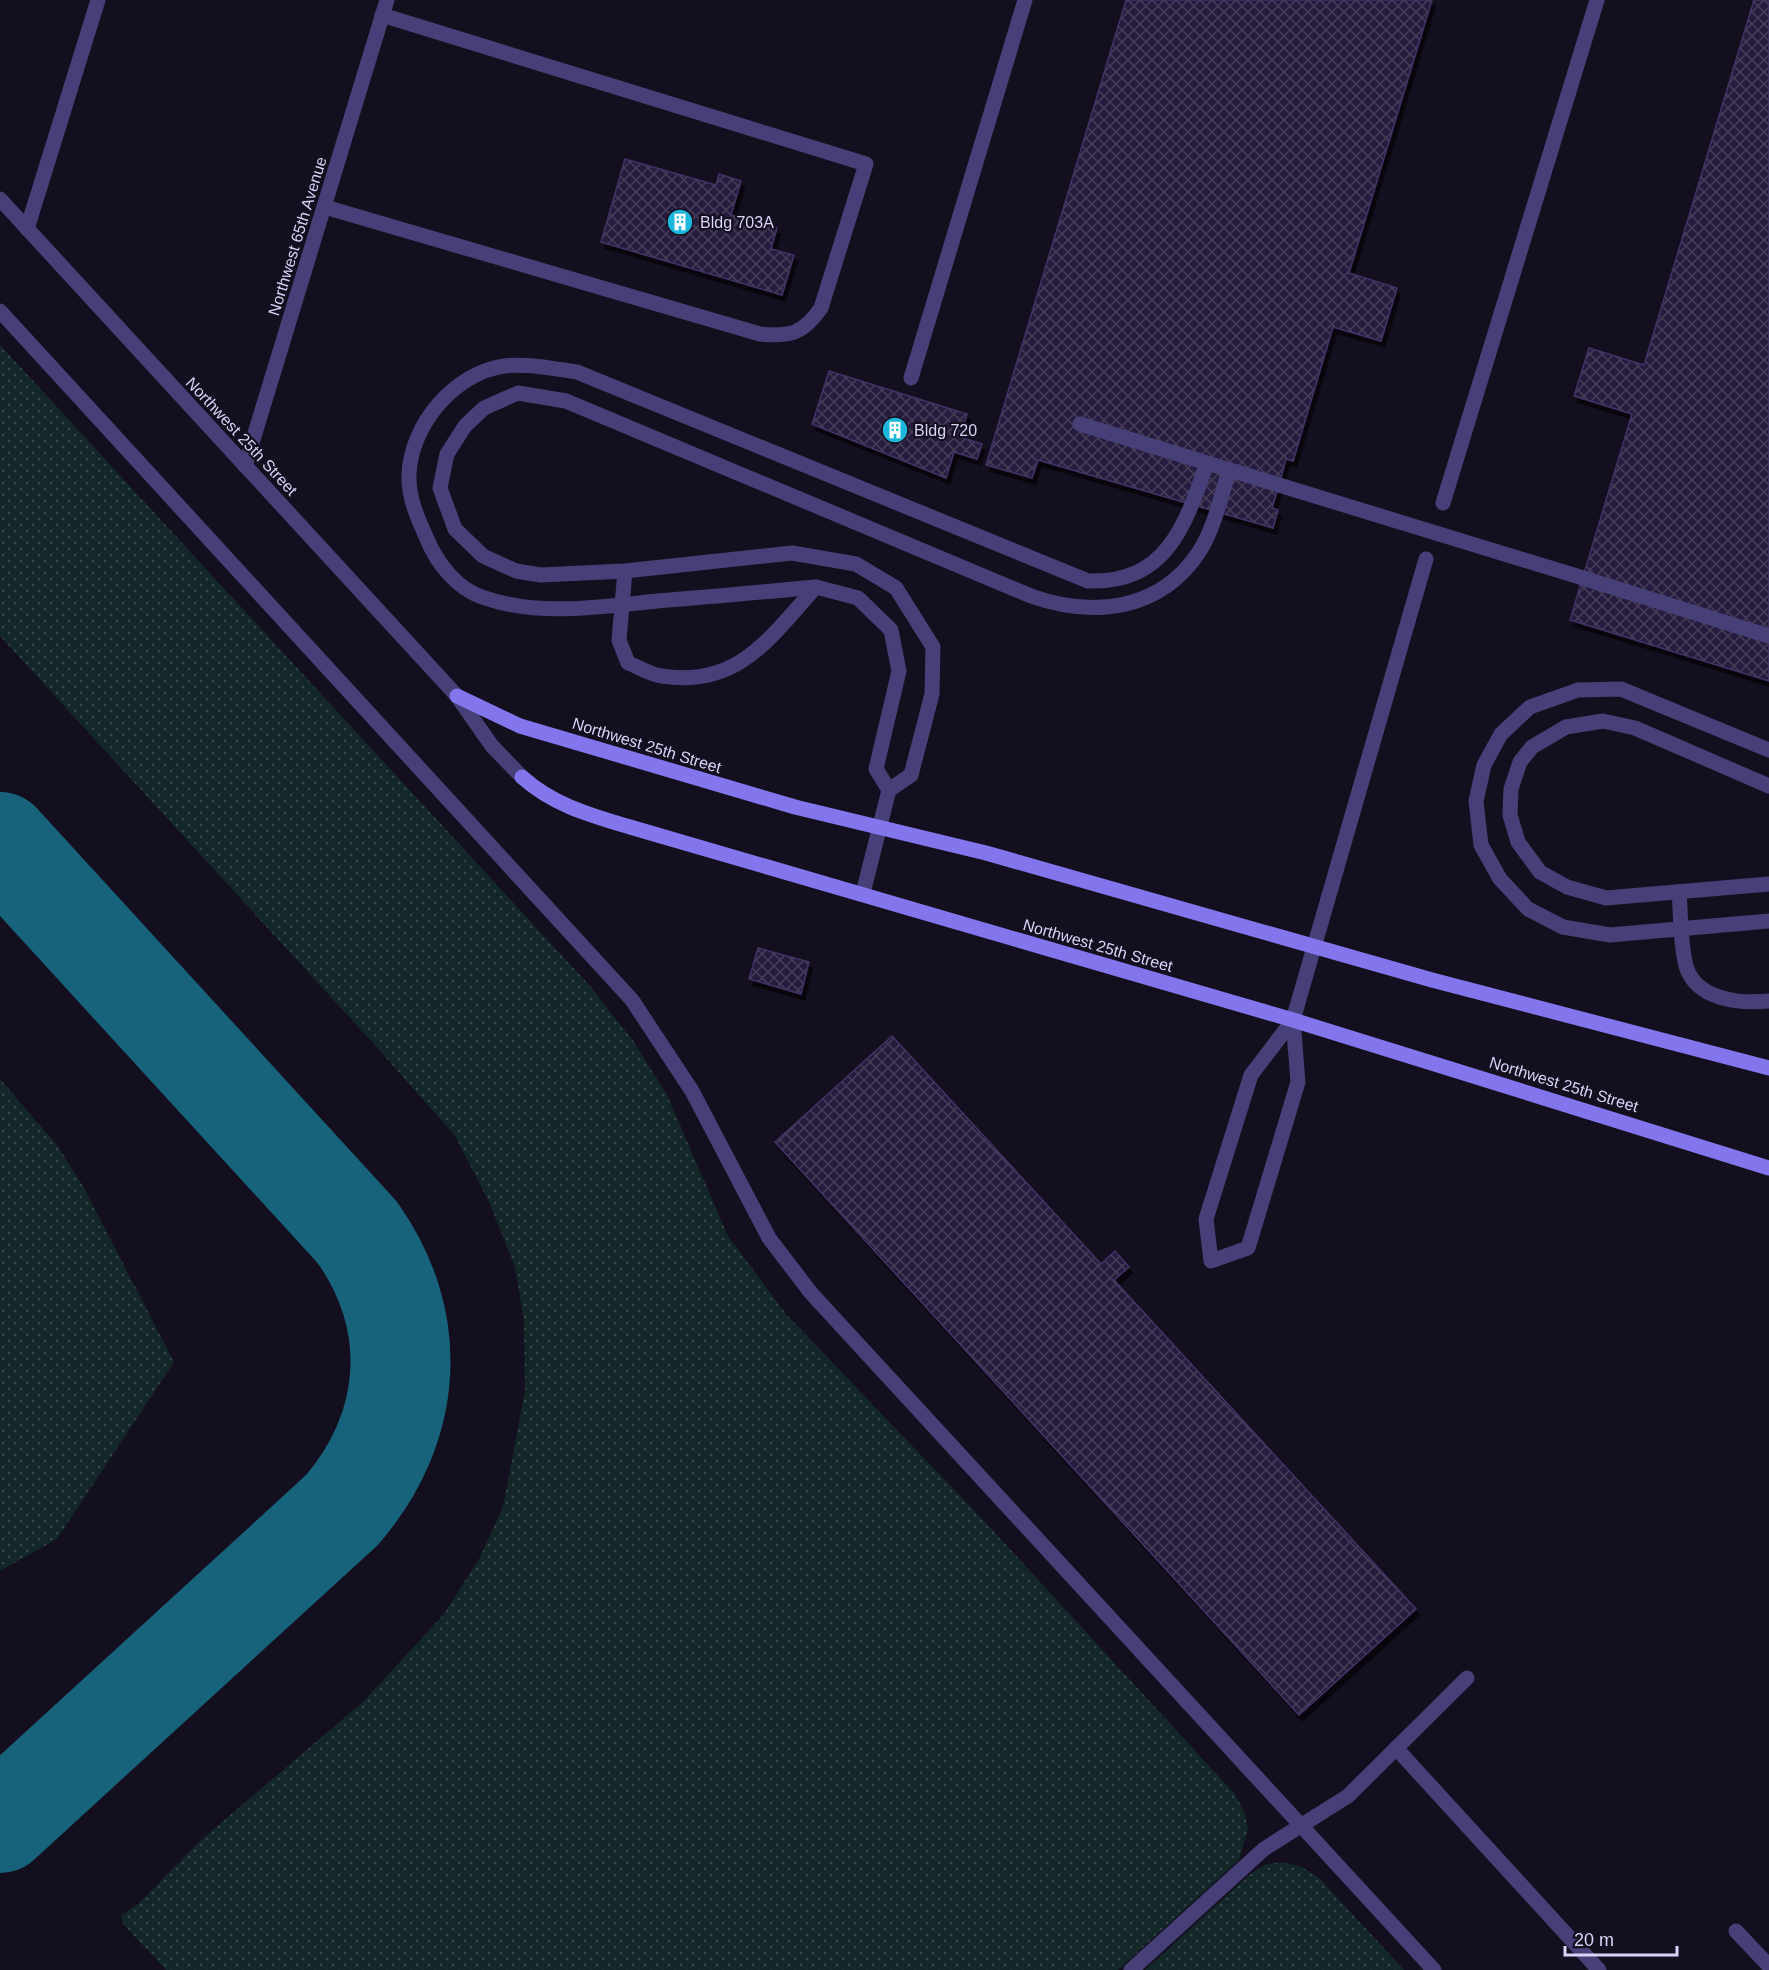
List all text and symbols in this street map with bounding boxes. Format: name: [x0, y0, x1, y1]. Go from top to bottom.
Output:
street label: Northwest 65th Avenue: [265, 155, 330, 318]
building icon: Bldg 703A: [665, 207, 695, 237]
place label: Bldg 703A: [700, 214, 774, 231]
street label: Northwest 25th Street: [183, 374, 301, 499]
building icon: Bldg 720: [880, 415, 910, 445]
place label: Bldg 720: [914, 422, 977, 439]
street label: Northwest 25th Street: [570, 715, 724, 776]
street label: Northwest 25th Street: [1021, 916, 1175, 975]
street label: Northwest 25th Street: [1487, 1054, 1641, 1115]
scale bar: [1565, 1919, 1678, 1957]
text: 20 m: [1574, 1930, 1614, 1950]

